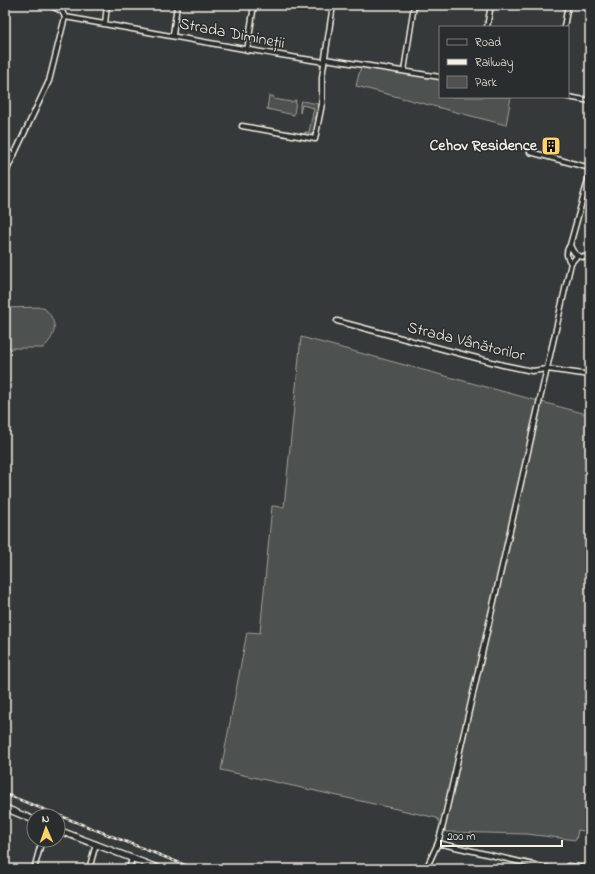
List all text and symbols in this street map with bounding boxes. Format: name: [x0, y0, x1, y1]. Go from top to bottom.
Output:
street label: Strada Dimineții: [177, 12, 287, 56]
legend: [439, 26, 569, 98]
text: Road: [475, 34, 501, 52]
text: Railway: [475, 54, 514, 73]
text: Park: [475, 74, 497, 92]
place label: Cehov Residence: [430, 134, 538, 158]
building icon: Cehov Residence: [540, 135, 562, 157]
street label: Strada Vânătorilor: [405, 316, 527, 368]
north arrow: [26, 808, 66, 848]
text: N: [42, 811, 50, 827]
scale bar: [441, 822, 562, 848]
text: 200 m: [447, 828, 476, 846]

